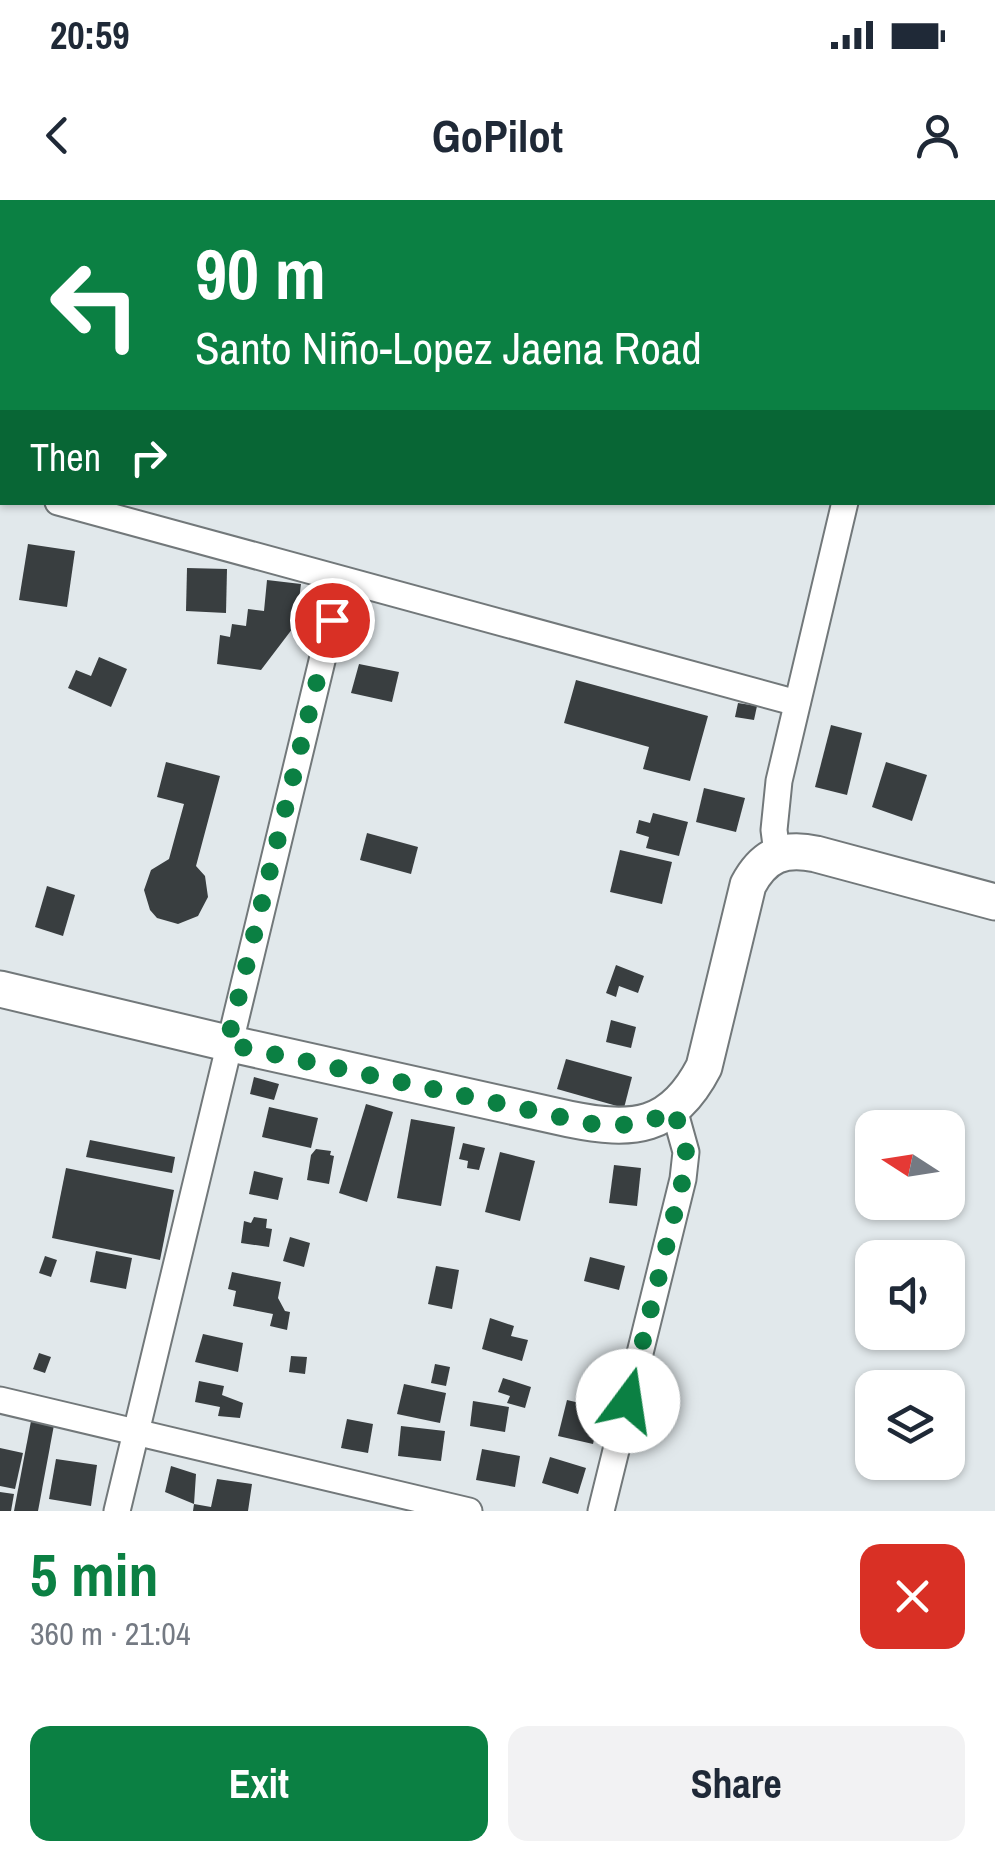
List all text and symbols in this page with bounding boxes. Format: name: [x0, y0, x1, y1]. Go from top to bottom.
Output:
text: 20:59: [50, 10, 130, 61]
text: GoPilot: [432, 105, 563, 166]
icon: back: [30, 108, 85, 163]
icon: person: [910, 108, 965, 163]
text: 90 m: [195, 227, 326, 321]
icon: left: [30, 240, 160, 370]
text: Santo Niño-Lopez Jaena Road: [195, 317, 702, 378]
icon: right: [121, 430, 176, 485]
text: Then: [30, 432, 101, 483]
pin: [290, 578, 375, 663]
icon: arrive: [305, 593, 360, 648]
north arrow: [855, 1110, 965, 1220]
map controls: [855, 1110, 965, 1480]
button: sound: [855, 1240, 965, 1350]
position arrow: [576, 1349, 680, 1453]
button: layers: [855, 1370, 965, 1480]
text: 5 min: [30, 1534, 159, 1615]
button: close: [860, 1544, 965, 1649]
text: 360 m · 21:04: [30, 1612, 190, 1655]
button: Exit: [30, 1726, 488, 1841]
button: Share: [508, 1726, 965, 1841]

